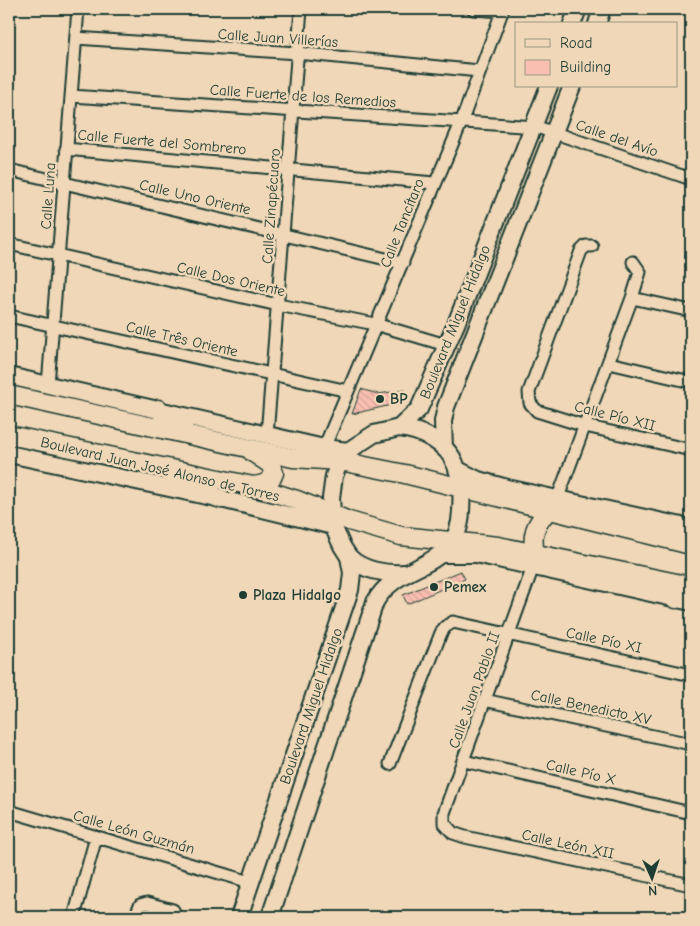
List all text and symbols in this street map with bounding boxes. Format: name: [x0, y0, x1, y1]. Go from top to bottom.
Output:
legend: [515, 22, 678, 88]
street label: Calle Juan Villerías: [217, 25, 339, 51]
text: Road: [560, 34, 592, 52]
text: Building: [560, 58, 611, 76]
street label: Calle Fuerte de los Remedios: [209, 81, 397, 111]
street label: Calle del Avío: [573, 115, 661, 161]
street label: Calle Fuerte del Sombrero: [77, 126, 247, 158]
street label: Calle Zinapécuaro: [258, 147, 284, 264]
street label: Calle Luna: [37, 162, 59, 230]
street label: Calle Uno Oriente: [138, 175, 253, 219]
street label: Calle Tancítaro: [376, 176, 428, 270]
street label: Boulevard Miguel Hidalgo: [416, 242, 494, 402]
street label: Calle Dos Oriente: [175, 258, 287, 300]
street label: Calle Três Oriente: [124, 317, 240, 361]
place label: BP: [390, 390, 408, 408]
marker: BP: [374, 393, 386, 405]
street label: Calle Pío XII: [573, 397, 657, 435]
street label: Boulevard Juan José Alonso de Torres: [39, 433, 281, 505]
place label: Pemex: [444, 578, 487, 596]
marker: Pemex: [428, 581, 440, 593]
place label: Plaza Hidalgo: [253, 586, 341, 604]
marker: Plaza Hidalgo: [237, 589, 249, 601]
street label: Calle Pío XI: [564, 623, 644, 657]
street label: Boulevard Miguel Hidalgo: [276, 625, 346, 787]
street label: Calle Juan Pablo II: [444, 629, 504, 751]
street label: Calle Benedicto XV: [529, 685, 653, 729]
street label: Calle Pío X: [544, 755, 618, 789]
street label: Calle León Guzmán: [71, 806, 197, 858]
street label: Calle León XII: [520, 825, 616, 863]
north arrow: [628, 854, 678, 904]
text: N: [648, 882, 658, 899]

